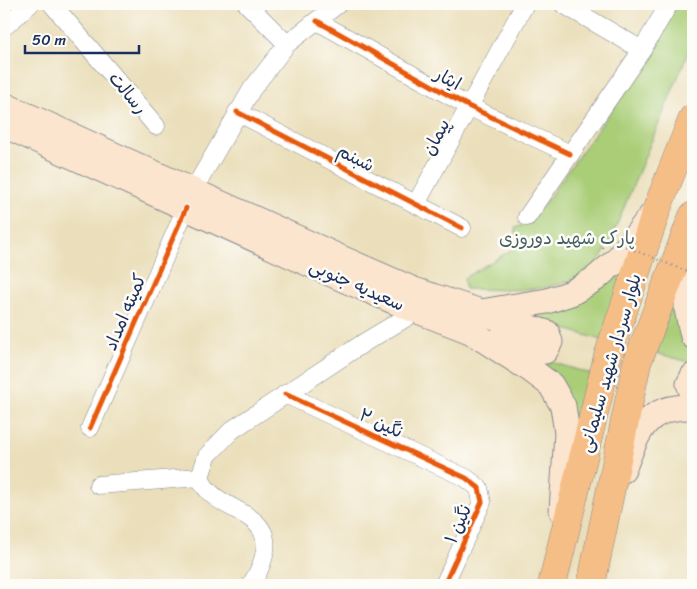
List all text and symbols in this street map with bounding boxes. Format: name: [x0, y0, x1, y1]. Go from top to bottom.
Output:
scale bar: [25, 22, 139, 54]
text: 50 m: [32, 27, 67, 53]
street label: ایثار: [427, 58, 467, 99]
street label: رسالت: [100, 64, 156, 122]
street label: پیمان: [413, 113, 459, 161]
street label: شبنم: [332, 135, 380, 181]
park label: پارک شهید دوروزی: [499, 222, 635, 254]
street label: سعیدیه جنوبی: [304, 250, 410, 320]
street label: کمیته امداد: [94, 268, 156, 356]
street label: بلوار سردار شهید سلیمانی: [569, 270, 651, 456]
street label: نگین ۲: [353, 399, 409, 447]
street label: نگین ۱: [435, 499, 481, 549]

